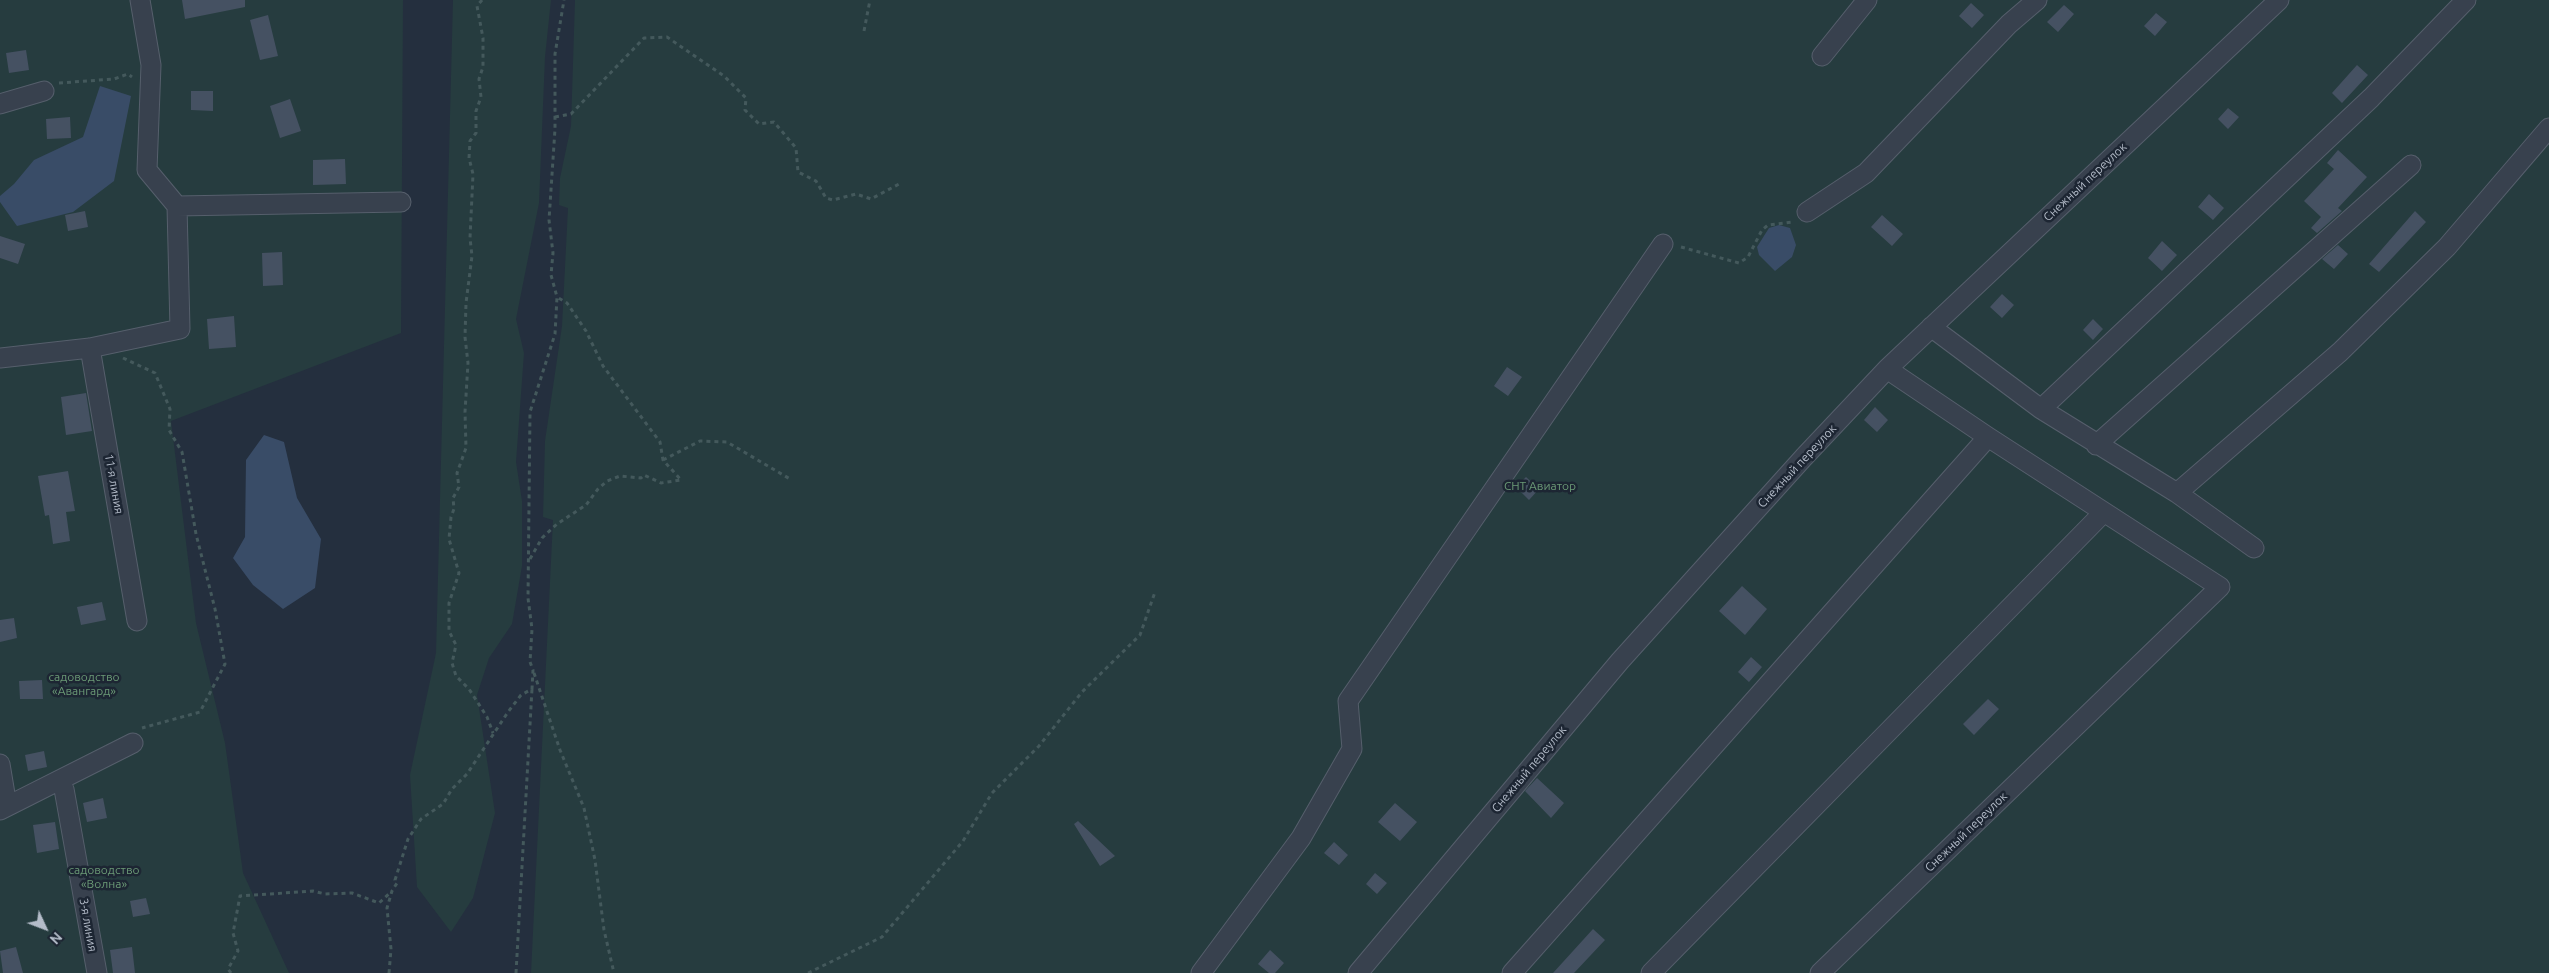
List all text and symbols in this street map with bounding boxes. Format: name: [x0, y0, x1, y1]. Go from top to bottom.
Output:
street label: Снежный переулок: [2040, 140, 2130, 224]
street label: Снежный переулок: [1755, 421, 1839, 511]
street label: 11-я линия: [102, 453, 126, 515]
park label: СНТ Авиатор: [1504, 479, 1576, 493]
park label: садоводство «Авангард»: [48, 670, 120, 698]
street label: Снежный переулок: [1489, 723, 1569, 815]
street label: Снежный переулок: [1922, 789, 2010, 875]
park label: садоводство «Волна»: [68, 863, 140, 891]
street label: 3-я линия: [76, 897, 100, 953]
north arrow: [20, 903, 70, 953]
text: N: [47, 929, 65, 948]

